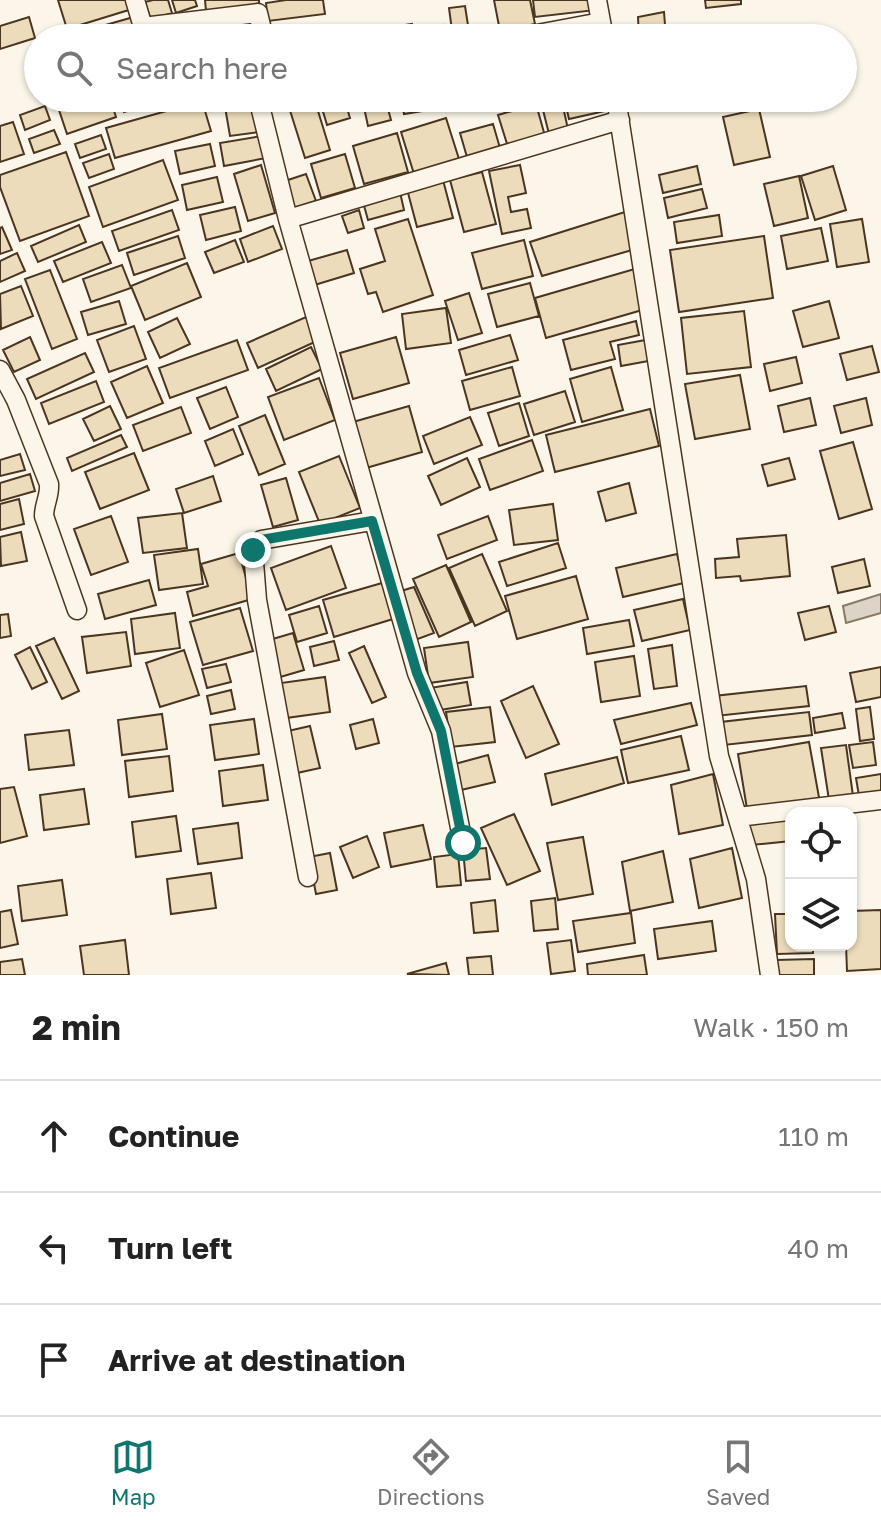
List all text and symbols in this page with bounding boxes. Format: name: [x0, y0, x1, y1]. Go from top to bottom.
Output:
search box: [24, 24, 857, 112]
icon: search: [52, 46, 96, 90]
text: Search here: [116, 50, 288, 86]
route end: [235, 532, 271, 568]
map controls: [785, 807, 857, 951]
button: locate: [785, 807, 857, 879]
route start: [445, 825, 481, 861]
button: layers: [785, 879, 857, 951]
text: 2 min: [32, 1007, 121, 1047]
text: Walk · 150 m: [693, 1012, 849, 1043]
icon: ahead: [32, 1114, 76, 1158]
text: Continue: [108, 1118, 239, 1154]
text: 110 m: [778, 1121, 849, 1152]
icon: left: [32, 1226, 76, 1270]
text: Turn left: [108, 1230, 233, 1266]
text: 40 m: [788, 1233, 849, 1264]
icon: arrive: [32, 1338, 76, 1382]
text: Arrive at destination: [108, 1342, 405, 1378]
tab: Map: [111, 1435, 156, 1510]
tab: Directions: [377, 1435, 485, 1510]
tab: Saved: [706, 1435, 770, 1510]

